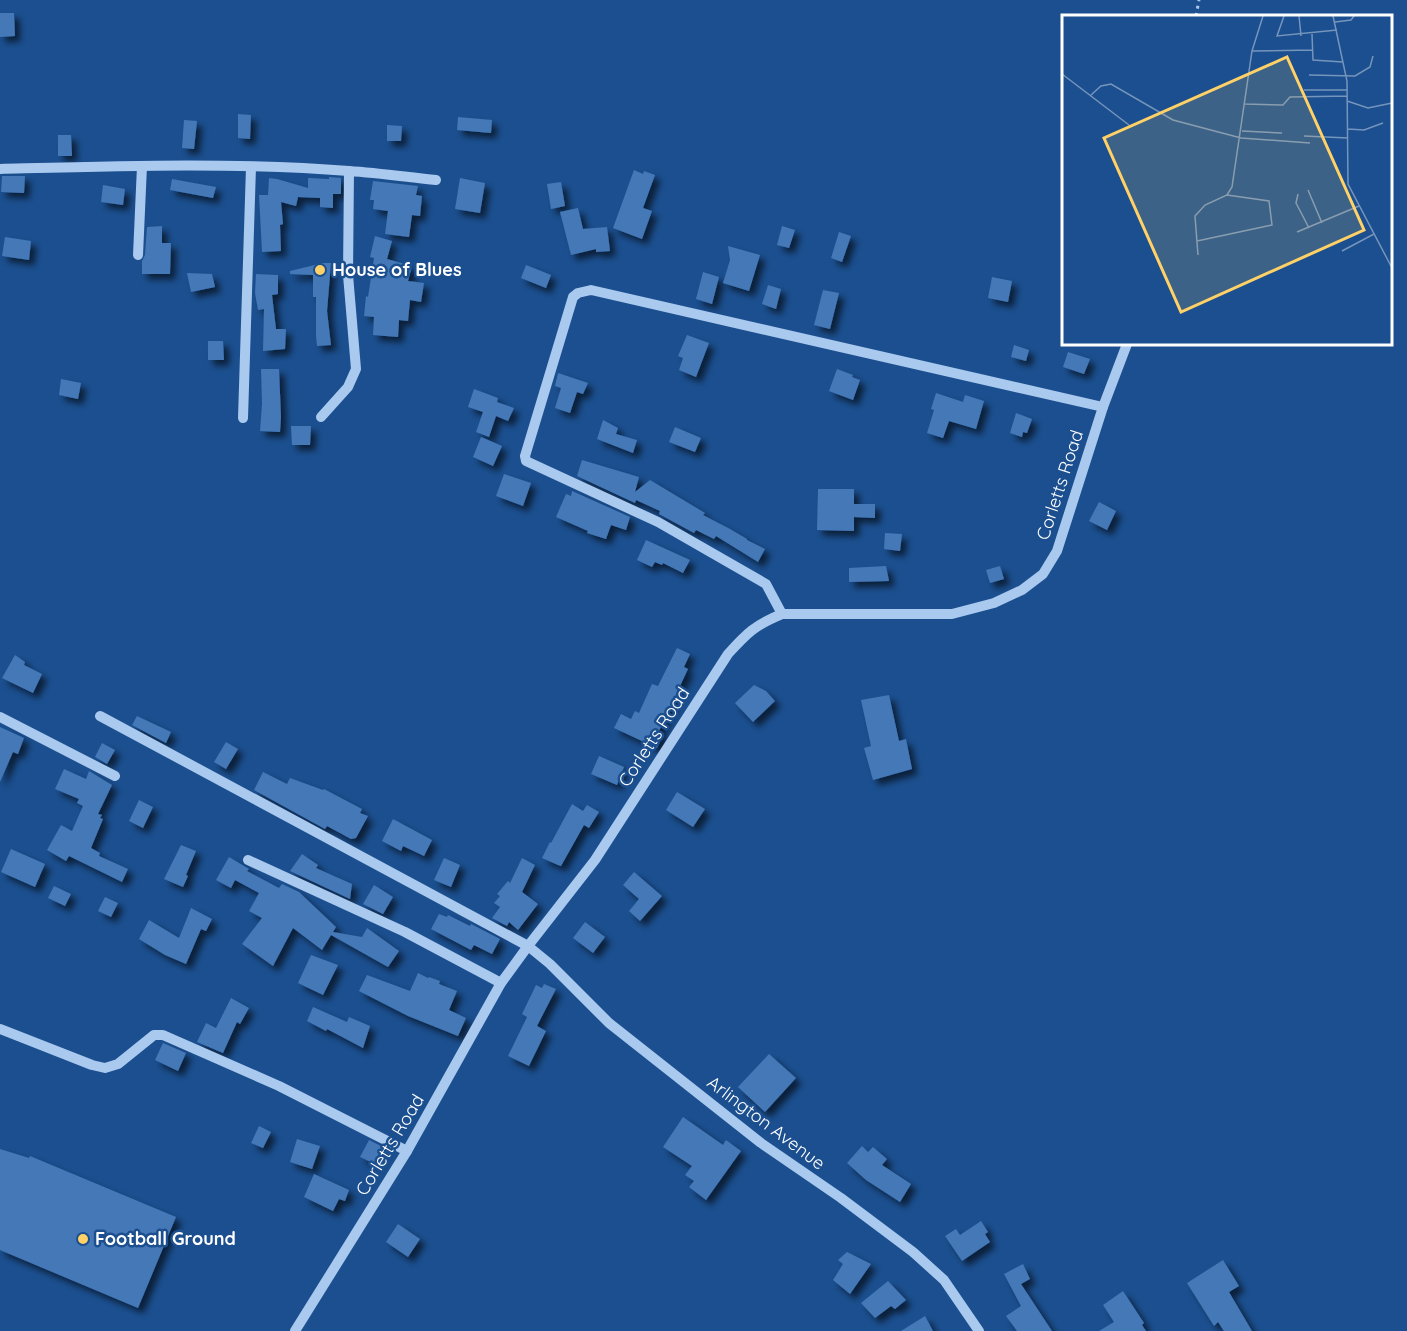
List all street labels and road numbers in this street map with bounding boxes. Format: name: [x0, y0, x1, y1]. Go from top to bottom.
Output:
street label: Corletts Road: [1031, 427, 1088, 543]
street label: Corletts Road: [613, 683, 694, 791]
street label: Arlington Avenue: [703, 1071, 830, 1175]
street label: Corletts Road: [350, 1090, 429, 1200]

